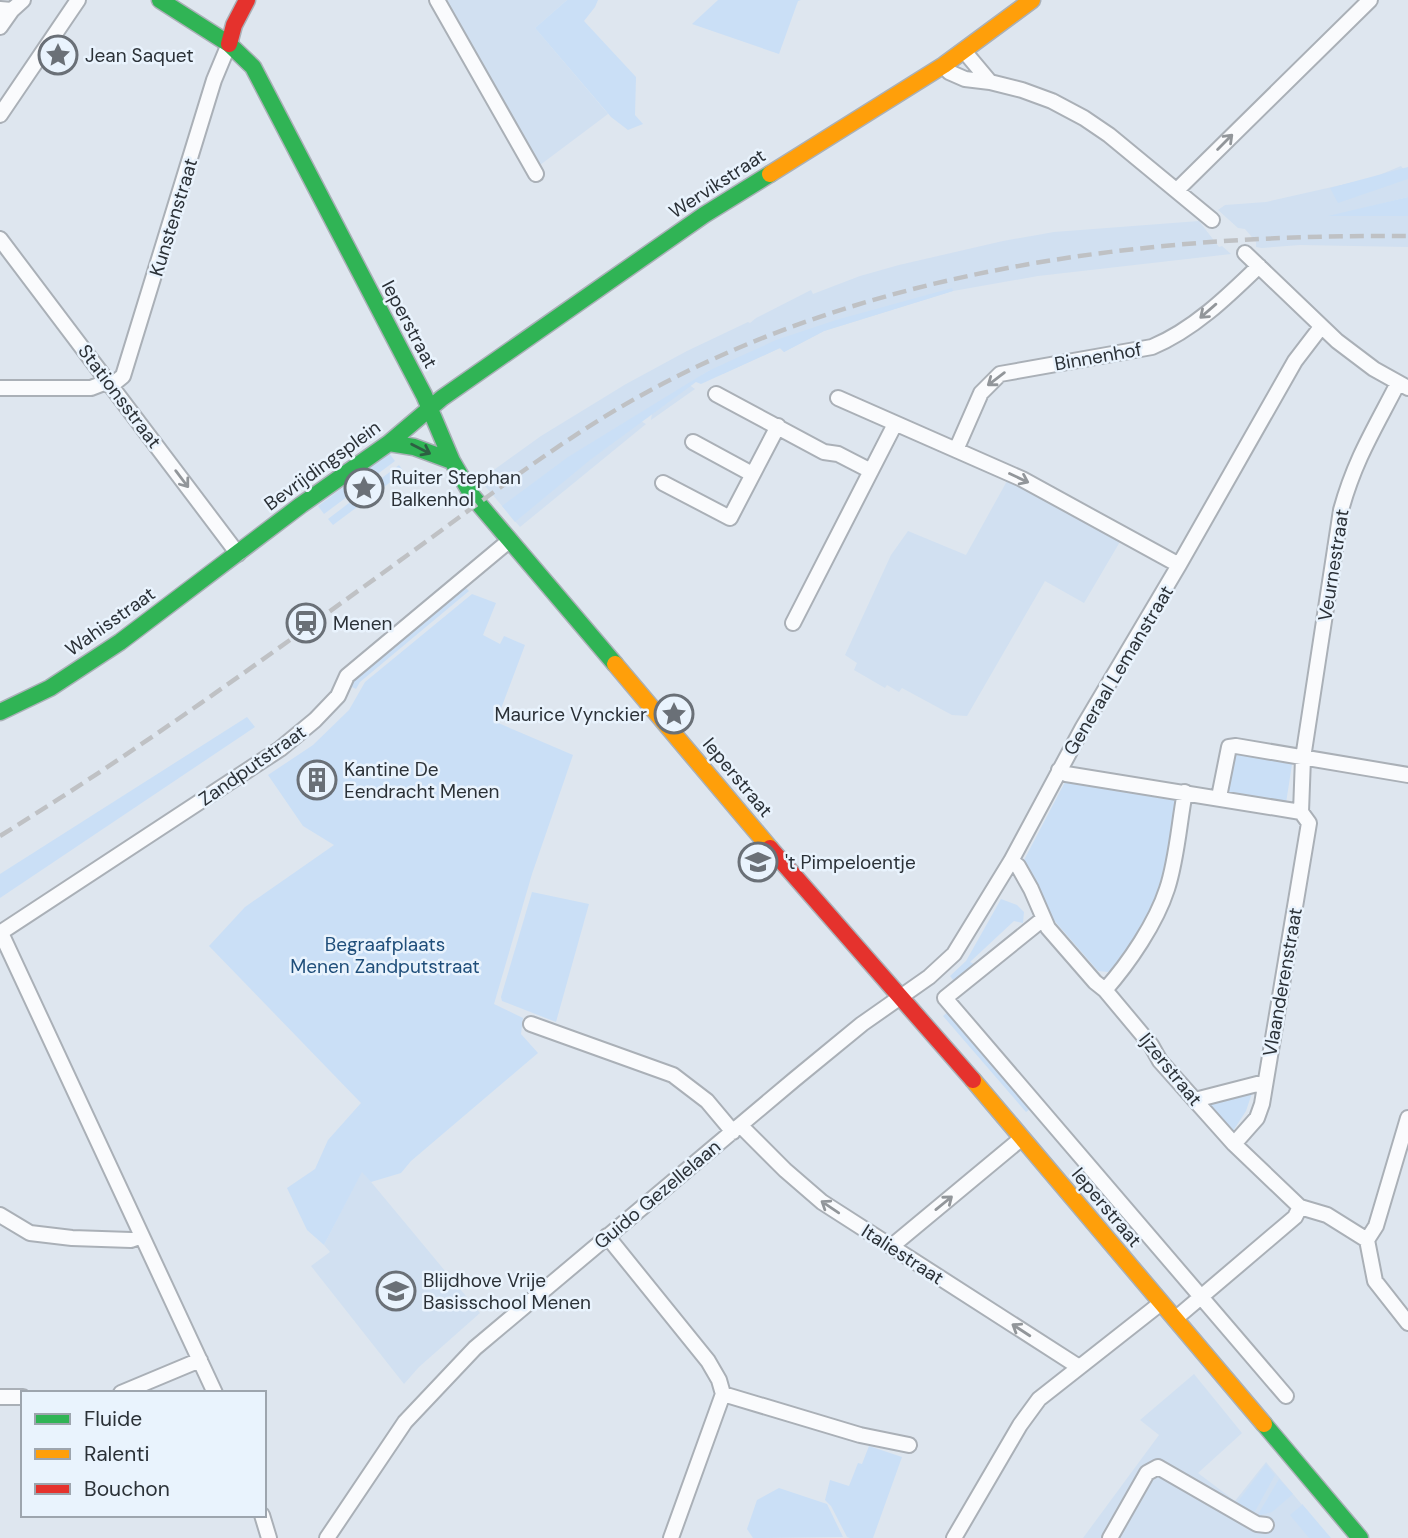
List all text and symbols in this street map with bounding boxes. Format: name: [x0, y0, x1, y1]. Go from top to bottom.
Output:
place icon: Jean Saquet: [37, 34, 79, 76]
place label: Jean Saquet: [85, 43, 194, 68]
one-way arrow: [1216, 134, 1233, 151]
street label: Wervikstraat: [664, 143, 770, 224]
street label: Kunstenstraat: [144, 155, 203, 279]
street label: Ieperstraat: [376, 276, 443, 373]
one-way arrow: [1199, 303, 1217, 319]
street label: Binnenhof: [1052, 337, 1144, 376]
street label: Stationsstraat: [72, 339, 167, 453]
one-way arrow: [988, 372, 1006, 387]
street label: Bevrijdingsplein: [259, 415, 385, 516]
one-way arrow: [410, 442, 431, 456]
place label: Ruiter Stephan Balkenhol: [391, 465, 521, 512]
place icon: Ruiter Stephan Balkenhol: [343, 467, 385, 509]
one-way arrow: [175, 469, 190, 488]
one-way arrow: [1008, 472, 1029, 485]
street label: Veurnestraat: [1312, 507, 1355, 623]
street label: Wahisstraat: [60, 581, 160, 662]
street label: Generaal Lemanstraat: [1058, 581, 1179, 760]
station icon: Menen: [285, 602, 327, 644]
place label: Menen: [333, 611, 392, 636]
place icon: Maurice Vynckier: [653, 693, 695, 735]
place label: Maurice Vynckier: [494, 702, 647, 727]
street label: Zandputstraat: [194, 719, 311, 812]
street label: Ieperstraat: [697, 732, 778, 822]
place label: Kantine De Eendracht Menen: [344, 757, 499, 804]
building icon: Kantine De Eendracht Menen: [296, 759, 338, 801]
school or university icon: 't Pimpeloentje: [737, 841, 779, 883]
place label: 't Pimpeloentje: [785, 850, 916, 875]
street label: Vlaanderenstraat: [1257, 906, 1308, 1059]
park label: Begraafplaats Menen Zandputstraat: [290, 932, 480, 979]
street label: Ijzerstraat: [1134, 1028, 1208, 1111]
street label: Guido Gezellelaan: [589, 1134, 726, 1255]
street label: Ieperstraat: [1066, 1162, 1147, 1252]
one-way arrow: [935, 1196, 953, 1211]
one-way arrow: [821, 1200, 840, 1214]
street label: Italiestraat: [857, 1219, 949, 1290]
place label: Blijdhove Vrije Basisschool Menen: [423, 1268, 591, 1315]
school or university icon: Blijdhove Vrije Basisschool Menen: [375, 1270, 417, 1312]
one-way arrow: [1012, 1323, 1032, 1337]
legend: [21, 1391, 266, 1517]
text: Fluide: [84, 1405, 142, 1433]
text: Ralenti: [84, 1440, 150, 1468]
text: Bouchon: [84, 1475, 170, 1503]

